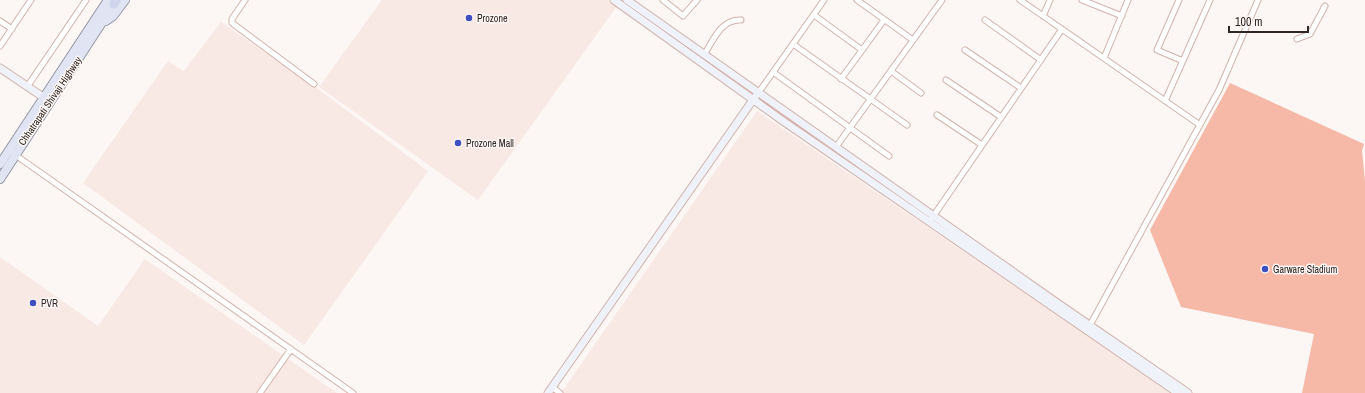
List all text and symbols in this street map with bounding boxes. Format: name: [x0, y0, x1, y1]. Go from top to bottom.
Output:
scale bar: [1229, 8, 1308, 34]
place label: Prozone: [477, 12, 508, 25]
marker: Prozone: [464, 13, 474, 23]
text: 100 m: [1235, 14, 1262, 30]
street label: Chhatrapati Shivaji Highway: [15, 53, 85, 148]
place label: Prozone Mall: [466, 137, 514, 150]
marker: Prozone Mall: [453, 138, 463, 148]
place label: Garware Stadium: [1273, 263, 1337, 276]
marker: Garware Stadium: [1260, 264, 1270, 274]
place label: PVR: [41, 297, 58, 310]
marker: PVR: [28, 298, 38, 308]

